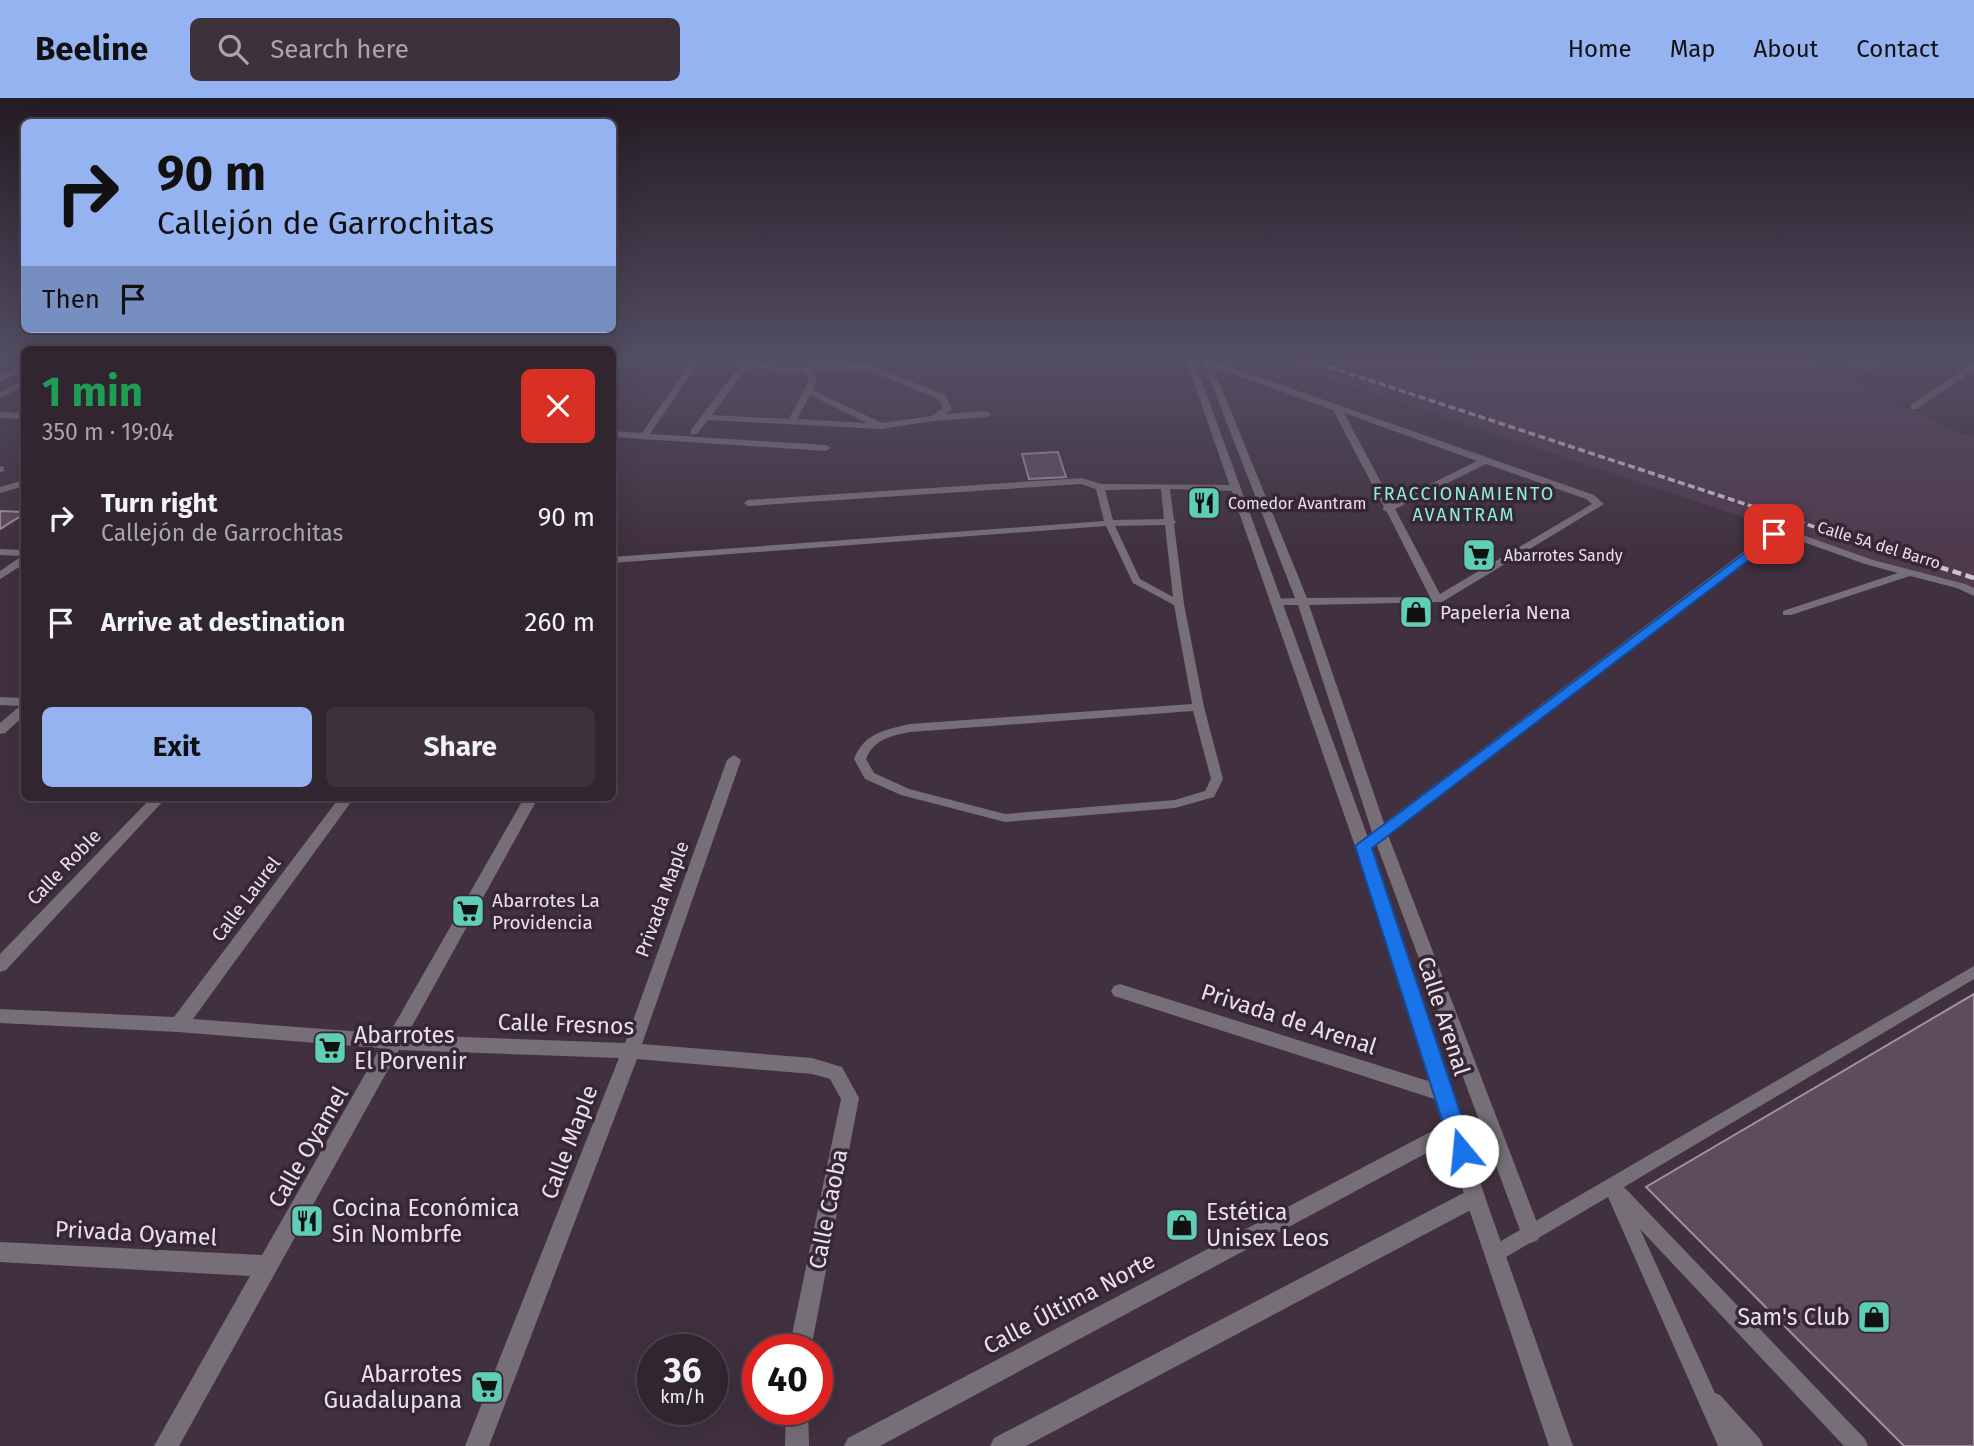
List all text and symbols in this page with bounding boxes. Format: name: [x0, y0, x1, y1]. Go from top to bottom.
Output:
search box: [190, 18, 680, 81]
text: Beeline: [35, 29, 148, 69]
icon: search: [214, 30, 252, 68]
text: Search here: [270, 34, 409, 65]
text: Home: [1568, 35, 1632, 63]
text: Map: [1670, 35, 1716, 63]
text: About: [1754, 35, 1818, 63]
text: Contact: [1856, 35, 1939, 63]
text: 90 m: [157, 144, 266, 203]
icon: right: [42, 147, 133, 238]
text: Callejón de Garrochitas: [157, 204, 494, 242]
icon: arrive: [114, 280, 152, 318]
text: Then: [42, 284, 100, 315]
text: 1 min: [42, 367, 143, 417]
button: close: [521, 369, 595, 443]
text: 350 m · 19:04: [42, 418, 174, 446]
district label: FRACCIONAMIENTO AVANTRAM: [1373, 483, 1555, 526]
restaurant icon: Comedor Avantram: [1185, 484, 1223, 522]
text: Turn right: [101, 488, 218, 519]
place label: Comedor Avantram: [1228, 494, 1366, 513]
icon: right: [42, 499, 80, 537]
text: 90 m: [538, 502, 595, 533]
pin: [1744, 504, 1804, 564]
icon: arrive: [1755, 515, 1793, 553]
street label: Calle 5A del Barro: [1815, 517, 1943, 573]
text: Callejón de Garrochitas: [101, 519, 343, 547]
supermarket icon: Abarrotes Sandy: [1460, 536, 1498, 574]
place label: Abarrotes Sandy: [1504, 546, 1623, 565]
shop icon: Papelería Nena: [1397, 593, 1435, 631]
place label: Papelería Nena: [1440, 601, 1571, 624]
icon: arrive: [42, 604, 80, 642]
text: Arrive at destination: [101, 607, 345, 638]
text: 260 m: [525, 607, 595, 638]
button: Exit: [42, 707, 312, 787]
button: Share: [326, 707, 595, 787]
street label: Calle Roble: [22, 824, 106, 910]
street label: Privada Maple: [630, 838, 694, 960]
street label: Calle Laurel: [207, 852, 286, 946]
place label: Abarrotes La Providencia: [492, 889, 600, 934]
supermarket icon: Abarrotes La Providencia: [449, 892, 487, 930]
street label: Calle Arenal: [1412, 953, 1476, 1079]
street label: Privada de Arenal: [1198, 977, 1381, 1061]
street label: Calle Fresnos: [497, 1008, 635, 1040]
place label: Abarrotes El Porvenir: [354, 1021, 467, 1075]
supermarket icon: Abarrotes El Porvenir: [311, 1029, 349, 1067]
street label: Calle Oyamel: [262, 1081, 354, 1213]
street label: Calle Maple: [534, 1081, 604, 1203]
position arrow: [1425, 1114, 1499, 1188]
street label: Calle Caoba: [803, 1147, 853, 1271]
place label: Cocina Económica Sin Nombrfe: [332, 1194, 520, 1248]
place label: Estética Unisex Leos: [1206, 1198, 1329, 1252]
restaurant icon: Cocina Económica Sin Nombrfe: [288, 1202, 326, 1240]
shop icon: Estética Unisex Leos: [1163, 1206, 1201, 1244]
street label: Privada Oyamel: [54, 1215, 218, 1251]
street label: Calle Última Norte: [978, 1245, 1160, 1360]
shop icon: Sam's Club: [1855, 1298, 1893, 1336]
place label: Sam's Club: [1737, 1303, 1850, 1331]
speed limit sign: 40: [742, 1334, 833, 1425]
text: 36: [664, 1349, 701, 1391]
place label: Abarrotes Guadalupana: [323, 1360, 462, 1414]
supermarket icon: Abarrotes Guadalupana: [468, 1368, 506, 1406]
text: km/h: [660, 1386, 705, 1408]

